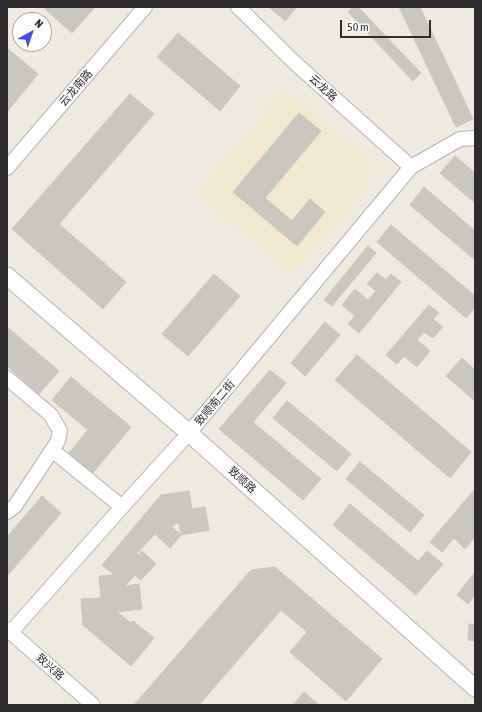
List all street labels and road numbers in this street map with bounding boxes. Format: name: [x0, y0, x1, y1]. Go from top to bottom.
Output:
street label: 云龙南路: [57, 67, 95, 109]
street label: 云龙路: [306, 72, 340, 104]
street label: 致顺南二街: [192, 378, 238, 428]
street label: 致顺路: [225, 464, 259, 496]
street label: 致兴路: [33, 651, 67, 683]

